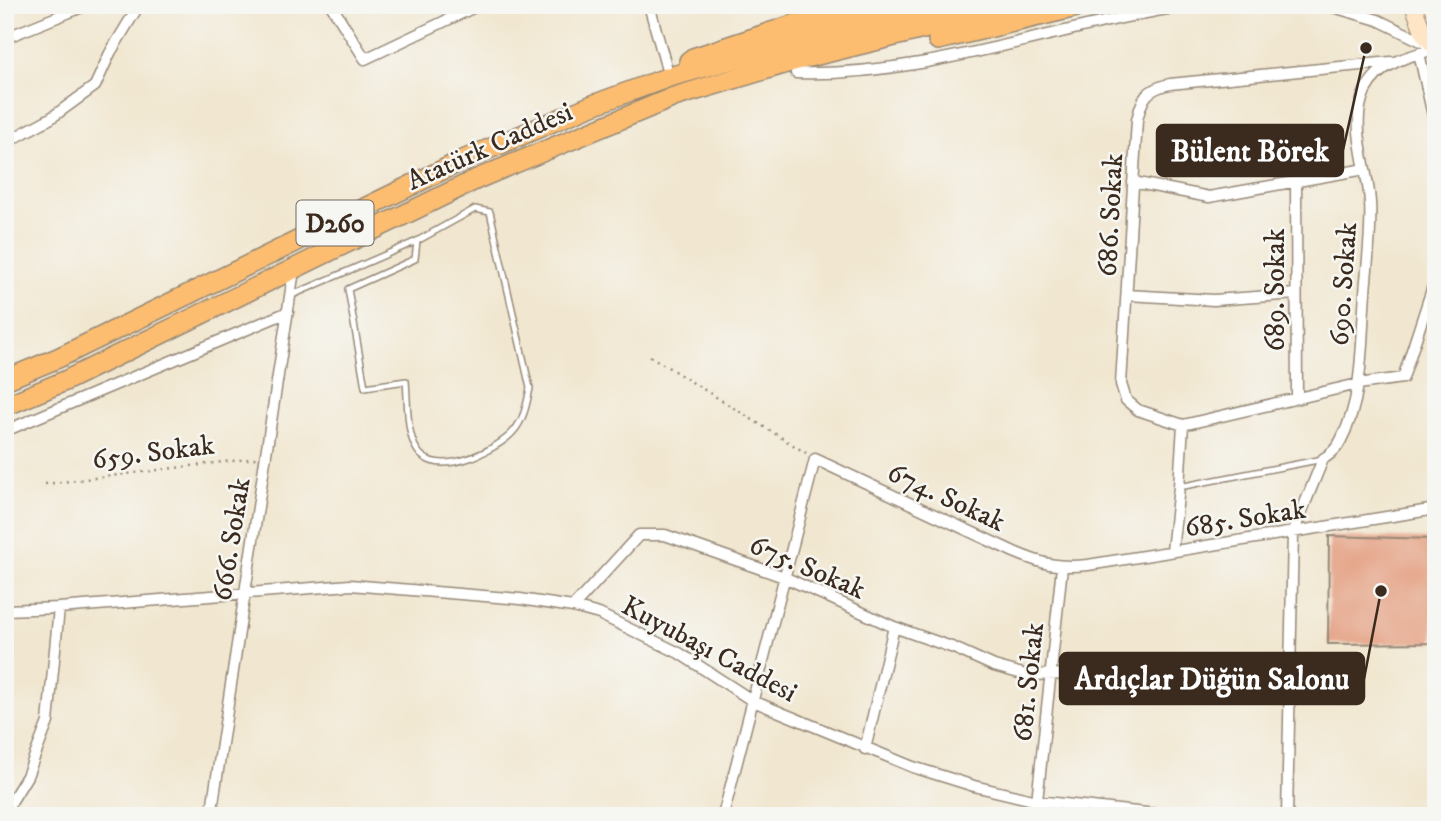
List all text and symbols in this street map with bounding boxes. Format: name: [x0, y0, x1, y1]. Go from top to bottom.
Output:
street label: Atatürk Caddesi: [401, 94, 578, 199]
callout: Bülent Börek: [1157, 125, 1343, 176]
text: Bülent Börek: [1171, 134, 1330, 171]
street label: 686. Sokak: [1090, 152, 1131, 278]
road number: D260: [296, 200, 374, 246]
street label: 690. Sokak: [1322, 221, 1365, 347]
street label: 689. Sokak: [1258, 228, 1293, 352]
street label: 659. Sokak: [90, 428, 216, 477]
street label: 674. Sokak: [882, 455, 1011, 540]
street label: 666. Sokak: [204, 475, 258, 603]
street label: 685. Sokak: [1182, 492, 1308, 545]
street label: 675. Sokak: [744, 527, 871, 608]
street label: Kuyubaşı Caddesi: [615, 588, 803, 710]
street label: 681. Sokak: [1005, 621, 1052, 743]
callout: Ardıçlar Düğün Salonu: [1060, 653, 1364, 704]
text: Ardıçlar Düğün Salonu: [1073, 662, 1350, 699]

